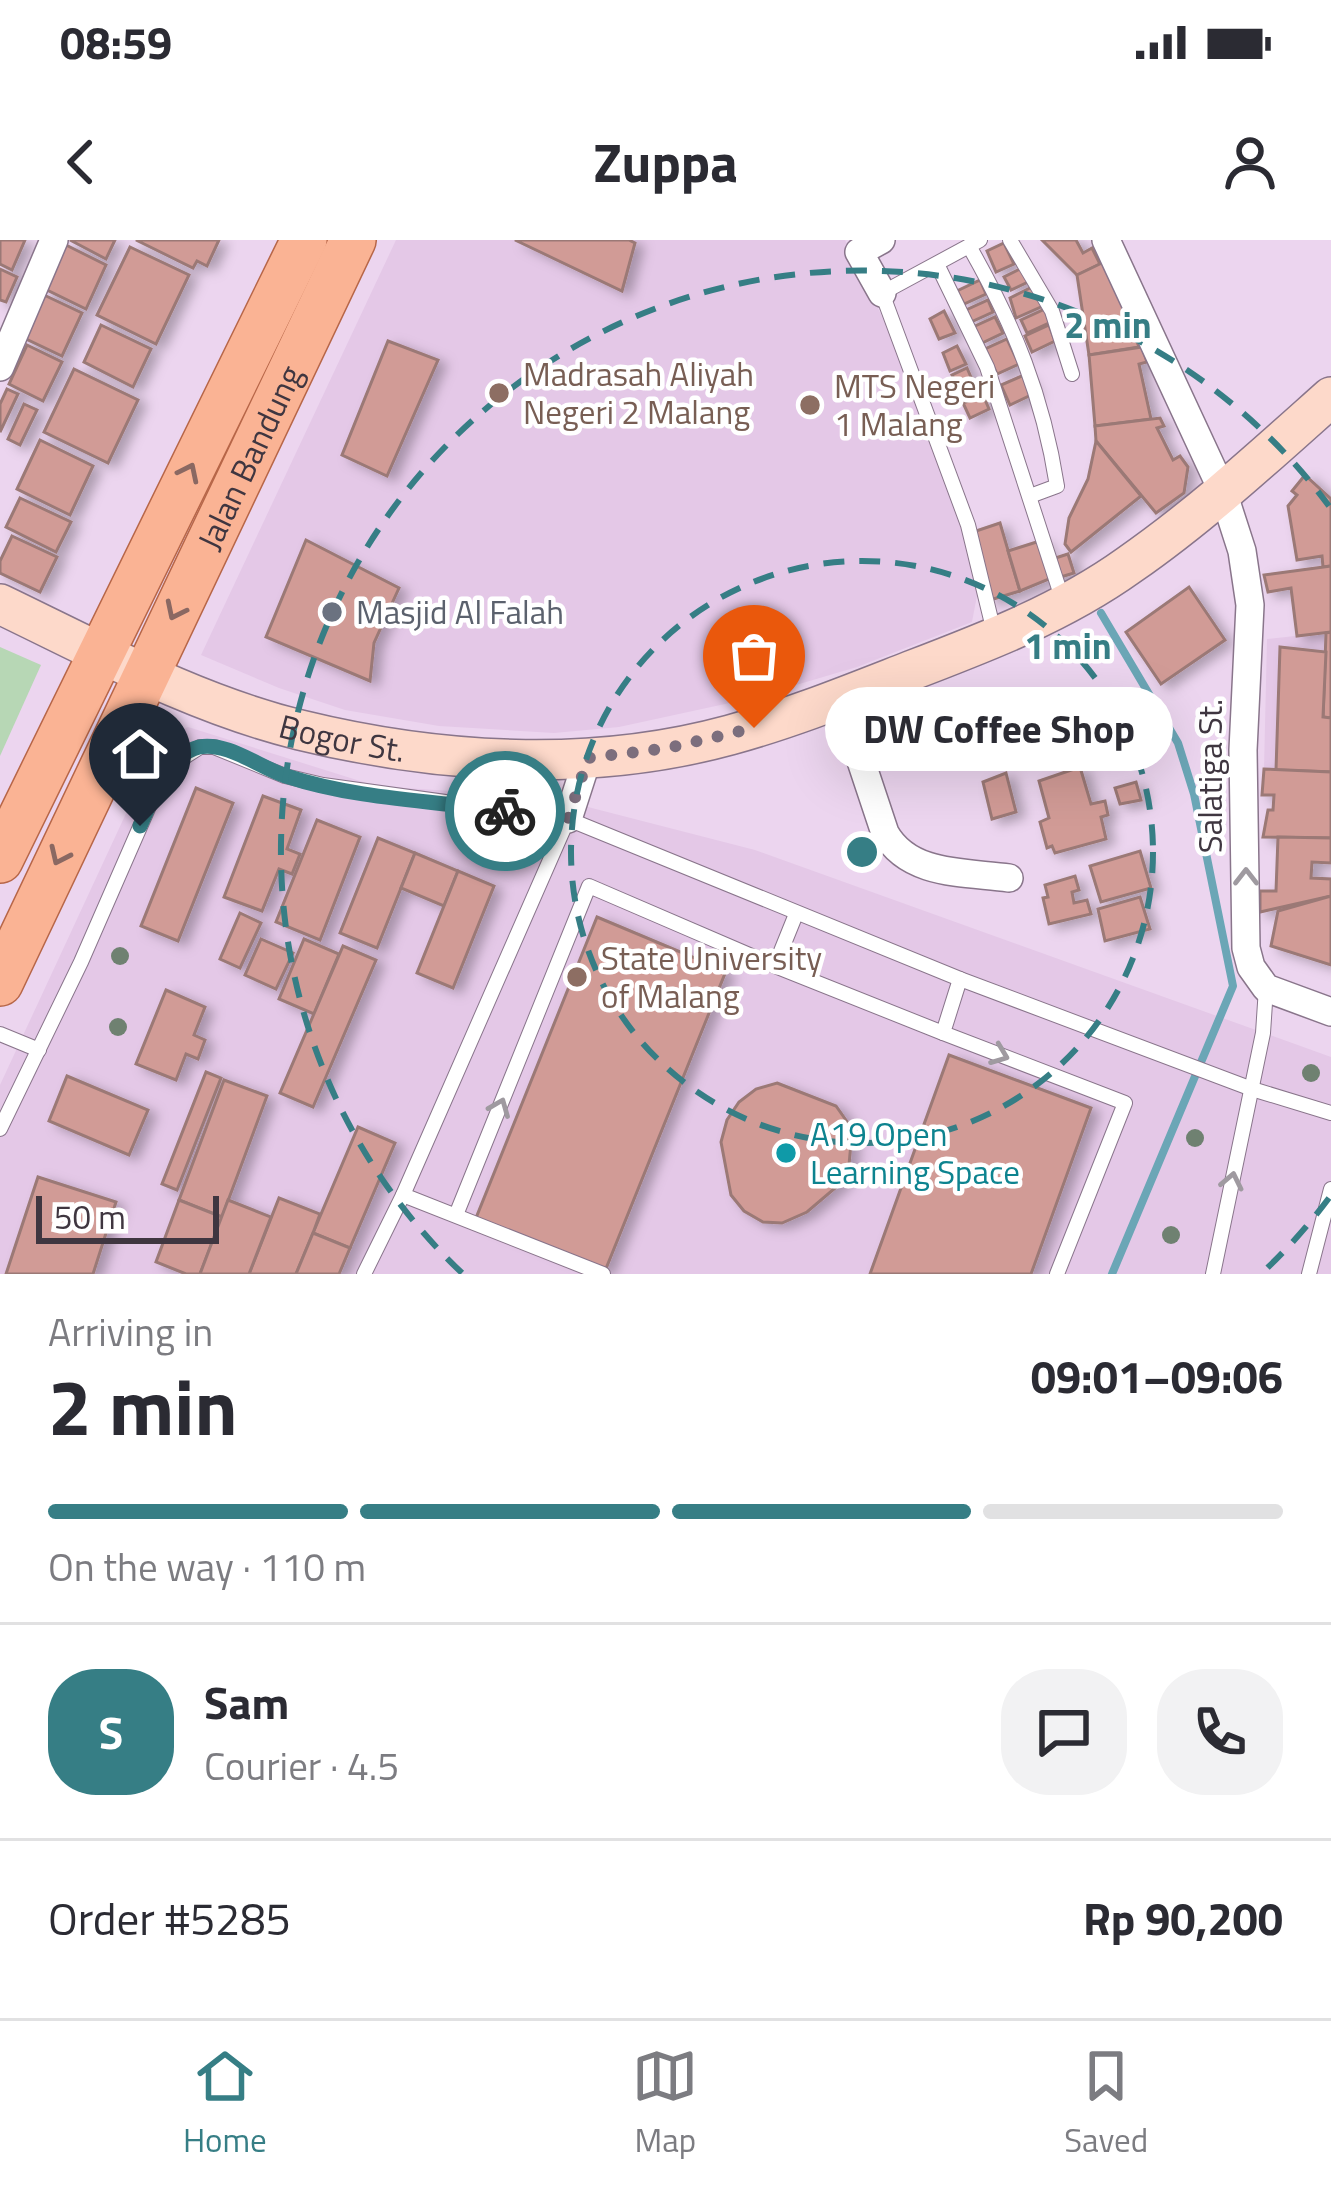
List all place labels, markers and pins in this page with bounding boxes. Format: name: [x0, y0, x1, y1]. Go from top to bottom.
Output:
place label: Madrasah Aliyah Negeri 2 Malang: [523, 349, 754, 437]
place label: MTS Negeri 1 Malang: [834, 361, 995, 449]
marker: Madrasah Aliyah Negeri 2 Malang: [486, 380, 512, 406]
marker: MTS Negeri 1 Malang: [797, 392, 823, 418]
place label: Masjid Al Falah: [356, 587, 564, 637]
marker: Masjid Al Falah: [319, 599, 345, 625]
pin: [703, 605, 805, 728]
callout: DW Coffee Shop: [826, 686, 1174, 770]
pin: [89, 703, 191, 826]
centre of rings: [841, 831, 883, 873]
place label: State University of Malang: [601, 933, 822, 1021]
marker: State University of Malang: [564, 964, 590, 990]
place label: A19 Open Learning Space: [810, 1109, 1020, 1197]
marker: A19 Open Learning Space: [773, 1140, 799, 1166]

